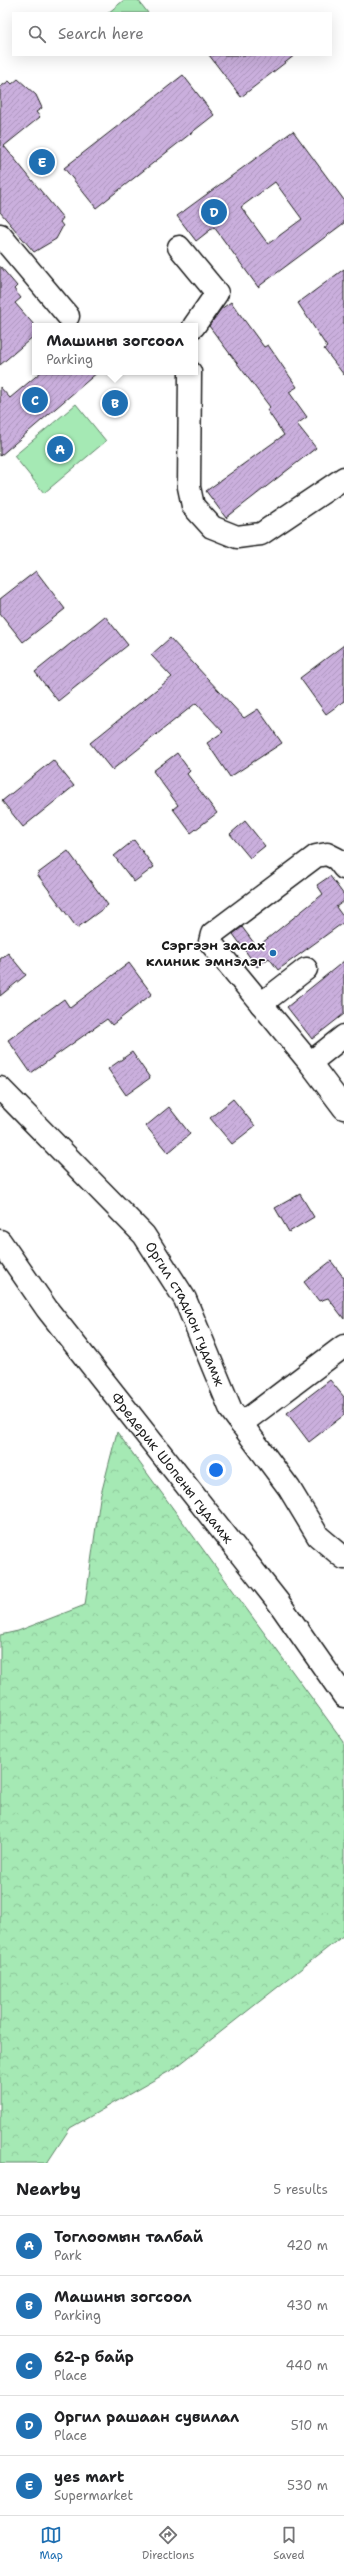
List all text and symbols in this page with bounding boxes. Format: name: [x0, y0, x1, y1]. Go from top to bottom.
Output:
search box: [12, 12, 332, 56]
icon: search: [26, 23, 48, 45]
text: Search here: [58, 24, 144, 44]
pin: E: [29, 147, 55, 177]
pin: D: [201, 197, 227, 227]
popup: [32, 323, 198, 375]
text: Машины зогсоол: [46, 331, 184, 351]
text: Parking: [46, 351, 93, 368]
pin: C: [22, 385, 48, 415]
pin: B: [102, 388, 128, 418]
pin: A: [47, 434, 73, 464]
place label: Сэргээн засах клиник эмнэлэг: [146, 936, 266, 970]
marker: Сэргээн засах клиник эмнэлэг: [268, 948, 278, 958]
street label: Оргил стадион гудамж: [141, 1238, 229, 1389]
street label: Фредерик Шопены гудамж: [107, 1389, 238, 1547]
your location: [206, 1460, 226, 1480]
text: Nearby: [16, 2178, 81, 2200]
text: 5 results: [273, 2181, 328, 2198]
text: Тоглоомын талбай: [54, 2227, 203, 2247]
text: A: [24, 2237, 34, 2254]
text: 420 m: [286, 2237, 328, 2254]
text: Park: [54, 2247, 82, 2264]
text: Машины зогсоол: [54, 2287, 192, 2307]
text: B: [25, 2297, 33, 2314]
text: 430 m: [286, 2297, 328, 2314]
text: Parking: [54, 2307, 101, 2324]
text: 62-р байр: [54, 2347, 134, 2367]
text: C: [25, 2357, 33, 2374]
text: 440 m: [286, 2357, 328, 2374]
text: Place: [54, 2367, 87, 2384]
text: Оргил рашаан сувилал: [54, 2407, 239, 2427]
text: D: [24, 2417, 34, 2434]
text: 510 m: [291, 2417, 328, 2434]
text: Place: [54, 2427, 87, 2444]
text: yes mart: [54, 2467, 124, 2487]
text: E: [25, 2477, 33, 2494]
text: 530 m: [287, 2477, 328, 2494]
text: Supermarket: [54, 2487, 133, 2504]
tab: Map: [39, 2524, 63, 2563]
tab: Directions: [142, 2524, 194, 2563]
tab: Saved: [273, 2524, 305, 2563]

